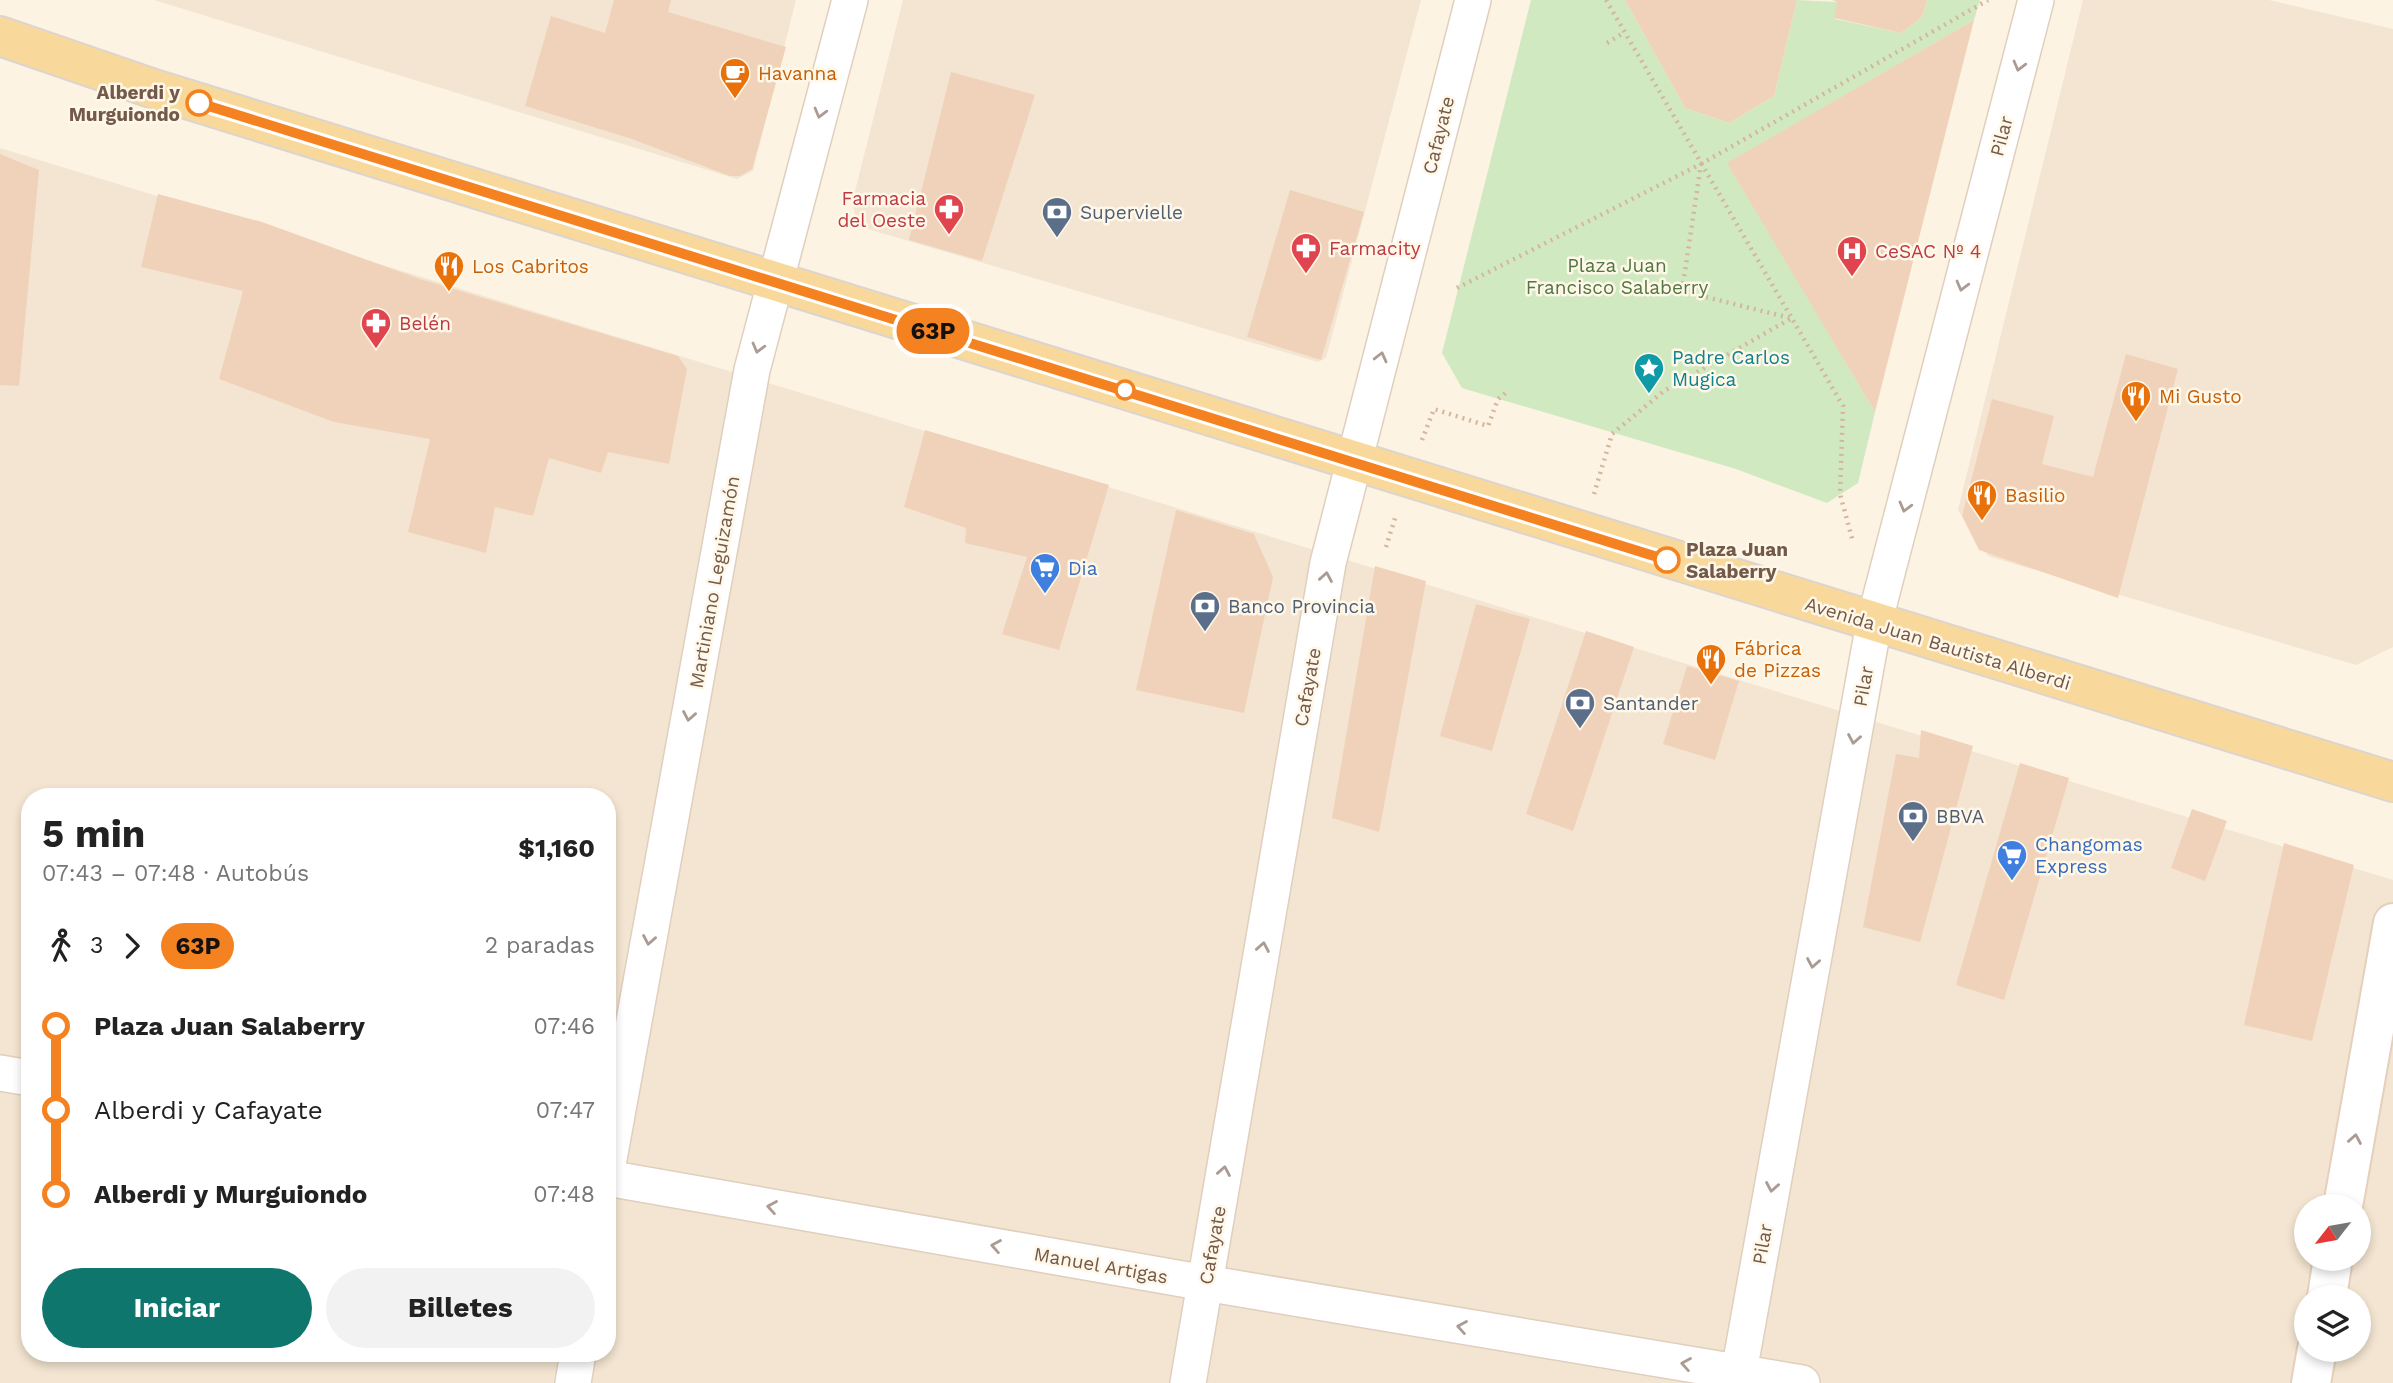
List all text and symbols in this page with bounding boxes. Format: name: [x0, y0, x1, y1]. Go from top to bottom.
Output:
cafe icon: Havanna: [718, 56, 752, 100]
one-way arrow: [2013, 60, 2027, 72]
place label: Havanna: [758, 62, 837, 85]
place label: Alberdi y Murguiondo: [69, 81, 180, 126]
marker: Alberdi y Murguiondo: [186, 90, 212, 116]
street label: Cafayate: [1418, 94, 1459, 177]
one-way arrow: [814, 107, 828, 119]
street label: Pilar: [1985, 113, 2018, 159]
place label: Farmacia del Oeste: [837, 187, 926, 232]
pharmacy icon: Farmacia del Oeste: [932, 192, 966, 236]
bank icon: Supervielle: [1040, 195, 1074, 239]
place label: Supervielle: [1080, 201, 1183, 224]
pharmacy icon: Farmacity: [1289, 231, 1323, 275]
hospital icon: CeSAC Nº 4: [1835, 234, 1869, 278]
place label: Farmacity: [1329, 237, 1421, 260]
place label: CeSAC Nº 4: [1875, 240, 1981, 263]
restaurant icon: Los Cabritos: [432, 249, 466, 293]
park label: Plaza Juan Francisco Salaberry: [1526, 254, 1708, 299]
place label: Los Cabritos: [472, 255, 589, 278]
one-way arrow: [1956, 280, 1970, 292]
pharmacy icon: Belén: [359, 306, 393, 350]
line badge: 63P: [893, 308, 973, 354]
place label: Belén: [399, 312, 451, 335]
text: 63P: [910, 317, 956, 345]
one-way arrow: [752, 342, 766, 354]
place label: Padre Carlos Mugica: [1672, 346, 1790, 391]
one-way arrow: [1373, 351, 1387, 363]
place icon: Padre Carlos Mugica: [1632, 351, 1666, 395]
restaurant icon: Mi Gusto: [2119, 379, 2153, 423]
unlabelled marker: [1115, 380, 1135, 400]
place label: Mi Gusto: [2159, 385, 2242, 408]
street label: Martiniano Leguizamón: [684, 474, 745, 690]
restaurant icon: Basilio: [1965, 478, 1999, 522]
place label: Basilio: [2005, 484, 2066, 507]
one-way arrow: [1899, 500, 1913, 512]
place label: Plaza Juan Salaberry: [1686, 538, 1788, 583]
marker: Plaza Juan Salaberry: [1654, 547, 1680, 573]
supermarket icon: Dia: [1028, 551, 1062, 595]
place label: Dia: [1068, 557, 1098, 580]
one-way arrow: [1318, 572, 1333, 583]
bank icon: Banco Provincia: [1188, 589, 1222, 633]
street label: Avenida Juan Bautista Alberdi: [1802, 592, 2074, 695]
place label: Banco Provincia: [1228, 595, 1375, 618]
place label: Fábrica de Pizzas: [1734, 637, 1821, 682]
restaurant icon: Fábrica de Pizzas: [1694, 642, 1728, 686]
street label: Cafayate: [1289, 646, 1326, 728]
street label: Pilar: [1849, 664, 1878, 708]
bank icon: Santander: [1563, 686, 1597, 730]
place label: Santander: [1603, 692, 1699, 715]
one-way arrow: [682, 710, 697, 722]
one-way arrow: [1847, 733, 1862, 745]
bank icon: BBVA: [1896, 799, 1930, 843]
place label: BBVA: [1936, 805, 1985, 828]
text: 5 min: [42, 812, 145, 856]
text: $1,160: [518, 833, 595, 863]
place label: Changomas Express: [2035, 833, 2143, 878]
supermarket icon: Changomas Express: [1995, 838, 2029, 882]
text: 07:43 – 07:48 · Autobús: [42, 860, 309, 887]
icon: walk: [42, 927, 80, 965]
icon: forward: [113, 927, 151, 965]
text: 3: [90, 932, 103, 959]
text: 63P: [175, 932, 220, 960]
text: 2 paradas: [485, 932, 595, 959]
one-way arrow: [642, 934, 657, 946]
one-way arrow: [1255, 941, 1270, 953]
one-way arrow: [1806, 957, 1821, 969]
text: Plaza Juan Salaberry: [94, 1011, 365, 1041]
text: 07:46: [533, 1013, 595, 1040]
text: Alberdi y Cafayate: [94, 1095, 323, 1125]
text: 07:47: [536, 1097, 595, 1124]
one-way arrow: [2347, 1133, 2362, 1144]
one-way arrow: [1216, 1165, 1231, 1177]
text: Alberdi y Murguiondo: [94, 1179, 367, 1209]
text: 07:48: [533, 1181, 595, 1208]
one-way arrow: [1766, 1181, 1781, 1193]
north arrow: [2294, 1194, 2371, 1270]
map controls: [2294, 1194, 2371, 1362]
one-way arrow: [766, 1200, 778, 1215]
street label: Cafayate: [1194, 1204, 1231, 1286]
street label: Pilar: [1748, 1222, 1777, 1266]
one-way arrow: [990, 1240, 1002, 1255]
street label: Manuel Artigas: [1032, 1242, 1170, 1289]
button: Iniciar: [42, 1268, 312, 1348]
button: Billetes: [326, 1268, 595, 1348]
button: layers: [2294, 1285, 2371, 1362]
one-way arrow: [1456, 1320, 1468, 1335]
one-way arrow: [1680, 1357, 1692, 1372]

